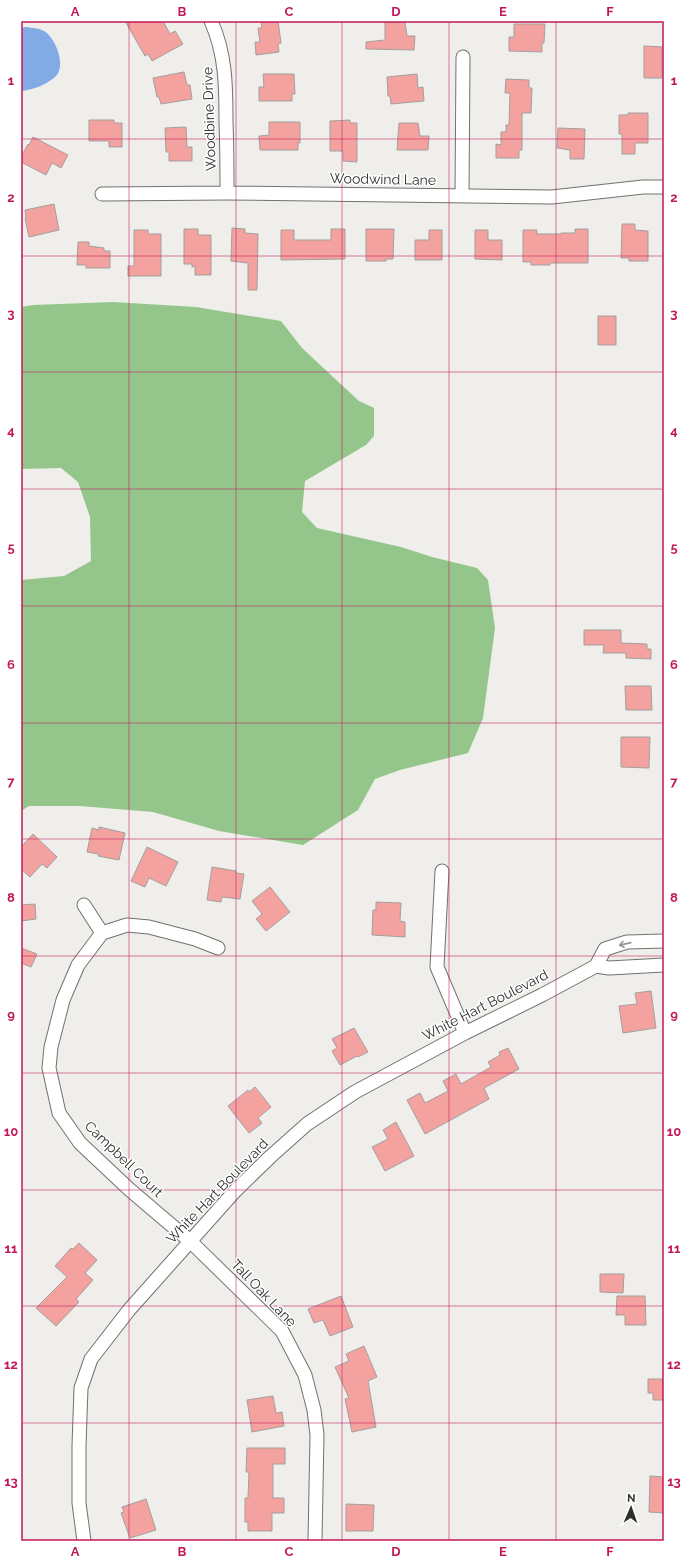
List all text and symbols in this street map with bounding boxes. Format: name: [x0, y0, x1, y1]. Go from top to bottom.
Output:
text: A: [71, 4, 80, 19]
text: B: [178, 4, 187, 19]
text: C: [285, 4, 294, 19]
text: D: [391, 4, 401, 19]
text: E: [499, 4, 507, 19]
text: F: [606, 4, 614, 19]
street label: Woodbine Drive: [199, 67, 219, 171]
text: 1: [8, 73, 15, 88]
text: 1: [671, 73, 678, 88]
street label: Woodwind Lane: [330, 170, 436, 188]
text: 2: [7, 190, 15, 205]
text: 2: [670, 190, 678, 205]
text: 3: [7, 306, 15, 321]
text: 3: [670, 306, 678, 321]
text: 4: [7, 423, 15, 438]
text: 4: [670, 423, 678, 438]
text: 5: [7, 540, 15, 555]
text: 5: [670, 540, 678, 555]
text: 6: [7, 657, 15, 672]
text: 6: [670, 657, 678, 672]
text: 7: [7, 774, 15, 789]
text: 7: [670, 774, 678, 789]
text: 8: [7, 890, 15, 905]
text: 8: [670, 890, 678, 905]
one-way arrow: [619, 940, 632, 948]
street label: White Hart Boulevard: [419, 966, 551, 1044]
text: 9: [7, 1007, 15, 1022]
text: 9: [670, 1007, 678, 1022]
street label: Campbell Court: [82, 1118, 167, 1200]
text: 10: [4, 1124, 18, 1139]
text: 10: [667, 1124, 681, 1139]
street label: White Hart Boulevard: [163, 1135, 271, 1247]
text: 11: [5, 1241, 18, 1256]
text: 11: [668, 1241, 681, 1256]
street label: Tall Oak Lane: [228, 1256, 300, 1330]
text: 12: [4, 1357, 18, 1372]
text: 12: [667, 1357, 681, 1372]
text: 13: [4, 1474, 18, 1489]
text: 13: [667, 1474, 681, 1489]
north arrow: [611, 1488, 651, 1528]
text: N: [627, 1492, 636, 1505]
text: A: [71, 1544, 80, 1559]
text: B: [178, 1544, 187, 1559]
text: C: [285, 1544, 294, 1559]
text: D: [391, 1544, 401, 1559]
text: E: [499, 1544, 507, 1559]
text: F: [606, 1544, 614, 1559]

